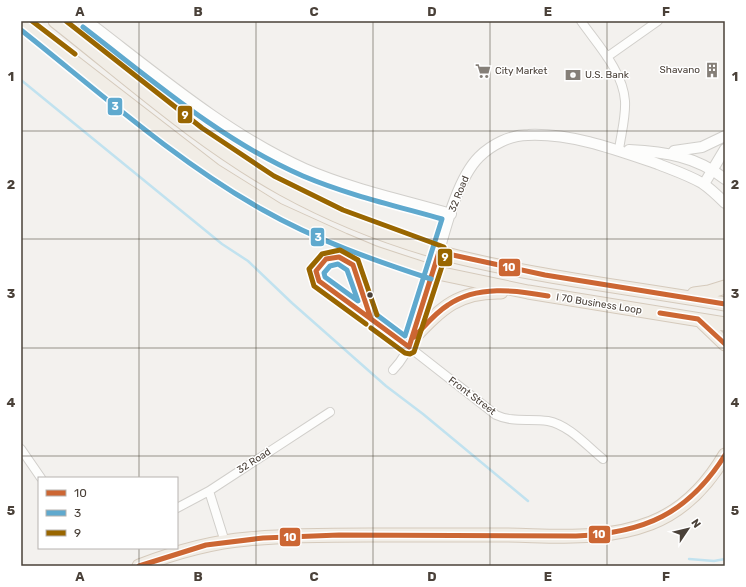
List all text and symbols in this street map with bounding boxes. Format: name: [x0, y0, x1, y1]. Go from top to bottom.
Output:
text: A: [75, 4, 85, 19]
text: B: [193, 4, 203, 19]
text: C: [309, 4, 319, 19]
text: D: [427, 4, 437, 19]
text: E: [544, 4, 552, 19]
text: F: [662, 4, 670, 19]
building icon: Shavano: [703, 61, 721, 79]
supermarket icon: City Market: [474, 62, 492, 80]
place label: Shavano: [660, 64, 700, 76]
place label: City Market: [495, 65, 547, 77]
bank icon: U.S. Bank: [564, 66, 582, 84]
text: 1: [8, 69, 14, 84]
place label: U.S. Bank: [585, 69, 630, 81]
text: 1: [732, 69, 738, 84]
line badge: 3: [107, 97, 123, 116]
text: 3: [111, 100, 119, 113]
line badge: 9: [177, 105, 193, 124]
text: 9: [181, 109, 189, 122]
street label: 32 Road: [446, 174, 472, 214]
text: 2: [7, 177, 15, 192]
text: 2: [731, 177, 739, 192]
line badge: 3: [310, 227, 325, 247]
text: 3: [314, 231, 322, 244]
line badge: 9: [437, 248, 453, 267]
text: 9: [441, 251, 449, 264]
line badge: 10: [498, 258, 521, 277]
text: 10: [503, 261, 515, 274]
text: 3: [7, 286, 16, 301]
text: 3: [731, 286, 740, 301]
unlabelled marker: [365, 290, 375, 300]
street label: I 70 Business Loop: [555, 291, 643, 317]
street label: Front Street: [446, 374, 498, 418]
text: 4: [7, 395, 16, 410]
text: 4: [731, 395, 740, 410]
street label: 32 Road: [235, 446, 273, 476]
legend: [38, 477, 178, 549]
text: 10: [74, 486, 87, 500]
text: 5: [7, 503, 15, 518]
text: 5: [731, 503, 739, 518]
text: 3: [74, 506, 81, 520]
north arrow: [668, 509, 708, 549]
text: N: [688, 517, 703, 531]
line badge: 10: [588, 525, 611, 544]
text: 9: [74, 526, 81, 540]
line badge: 10: [279, 527, 301, 547]
text: 10: [593, 528, 605, 541]
text: 10: [284, 531, 296, 544]
text: A: [75, 569, 85, 584]
text: B: [193, 569, 203, 584]
text: C: [309, 569, 319, 584]
text: D: [427, 569, 437, 584]
text: E: [544, 569, 552, 584]
text: F: [662, 569, 670, 584]

